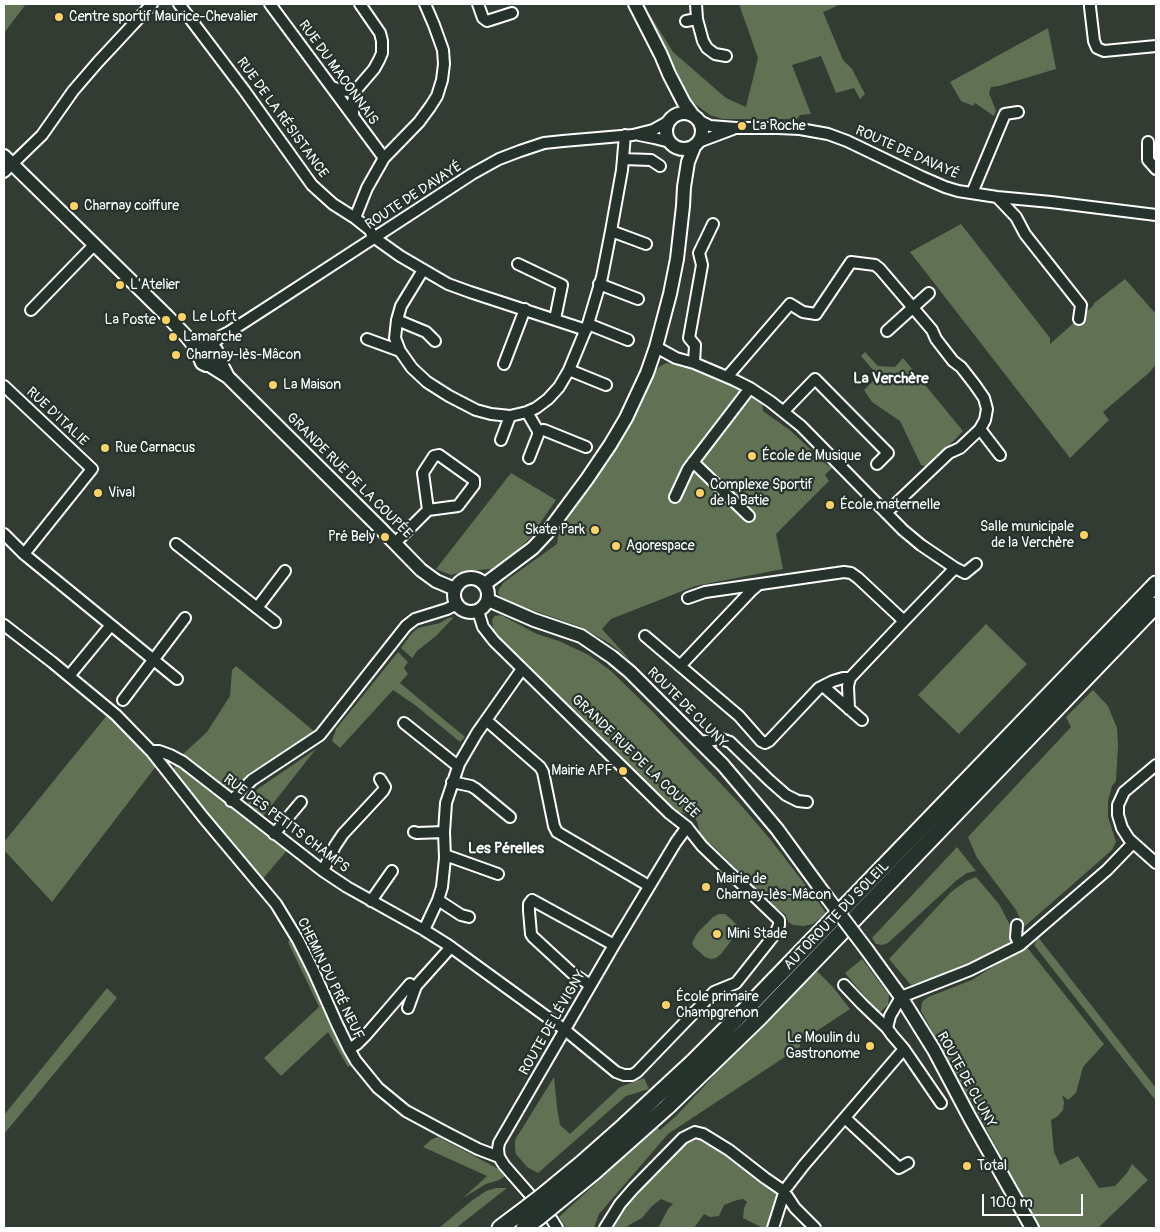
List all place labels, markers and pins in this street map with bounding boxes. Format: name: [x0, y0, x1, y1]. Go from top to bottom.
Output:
place label: Centre sportif Maurice-Chevalier: [69, 9, 258, 25]
marker: Centre sportif Maurice-Chevalier: [53, 11, 65, 23]
place label: La Roche: [752, 118, 806, 134]
marker: La Roche: [736, 120, 748, 132]
place label: Charnay coiffure: [84, 198, 179, 214]
marker: Charnay coiffure: [68, 200, 80, 212]
place label: L'Atelier: [130, 277, 180, 293]
marker: L'Atelier: [114, 279, 126, 291]
place label: Le Loft: [192, 309, 237, 325]
marker: Le Loft: [176, 311, 188, 323]
place label: La Poste: [105, 312, 156, 328]
marker: La Poste: [160, 314, 172, 326]
place label: Lamarche: [183, 329, 242, 345]
marker: Lamarche: [167, 331, 179, 343]
place label: Charnay-lès-Mâcon: [186, 347, 301, 363]
marker: Charnay-lès-Mâcon: [170, 349, 182, 361]
place label: La Maison: [283, 377, 341, 393]
marker: La Maison: [267, 379, 279, 391]
place label: Rue Carnacus: [115, 440, 195, 456]
marker: Rue Carnacus: [99, 442, 111, 454]
place label: École de Musique: [762, 448, 861, 464]
marker: École de Musique: [746, 450, 758, 462]
place label: Complexe Sportif de la Batie: [710, 477, 813, 510]
place label: Vival: [108, 485, 135, 501]
marker: Vival: [92, 487, 104, 499]
marker: Complexe Sportif de la Batie: [694, 487, 706, 499]
place label: École maternelle: [840, 497, 940, 513]
marker: École maternelle: [824, 499, 836, 511]
place label: Salle municipale de la Verchère: [980, 519, 1074, 552]
place label: Skate Park: [525, 522, 585, 538]
marker: Skate Park: [589, 524, 601, 536]
place label: Pré Bely: [328, 529, 375, 545]
marker: Salle municipale de la Verchère: [1078, 529, 1090, 541]
marker: Pré Bely: [379, 531, 391, 543]
place label: Agorespace: [626, 538, 695, 554]
marker: Agorespace: [610, 540, 622, 552]
place label: Mairie APF: [551, 763, 613, 779]
marker: Mairie APF: [617, 765, 629, 777]
place label: Mairie de Charnay-lès-Mâcon: [716, 871, 831, 904]
marker: Mairie de Charnay-lès-Mâcon: [700, 881, 712, 893]
place label: Mini Stade: [727, 926, 787, 942]
marker: Mini Stade: [711, 928, 723, 940]
place label: École primaire Champgrenon: [676, 989, 759, 1022]
marker: École primaire Champgrenon: [660, 999, 672, 1011]
place label: Le Moulin du Gastronome: [786, 1030, 860, 1062]
marker: Le Moulin du Gastronome: [864, 1040, 876, 1052]
place label: Total: [977, 1158, 1007, 1174]
marker: Total: [961, 1160, 973, 1172]

